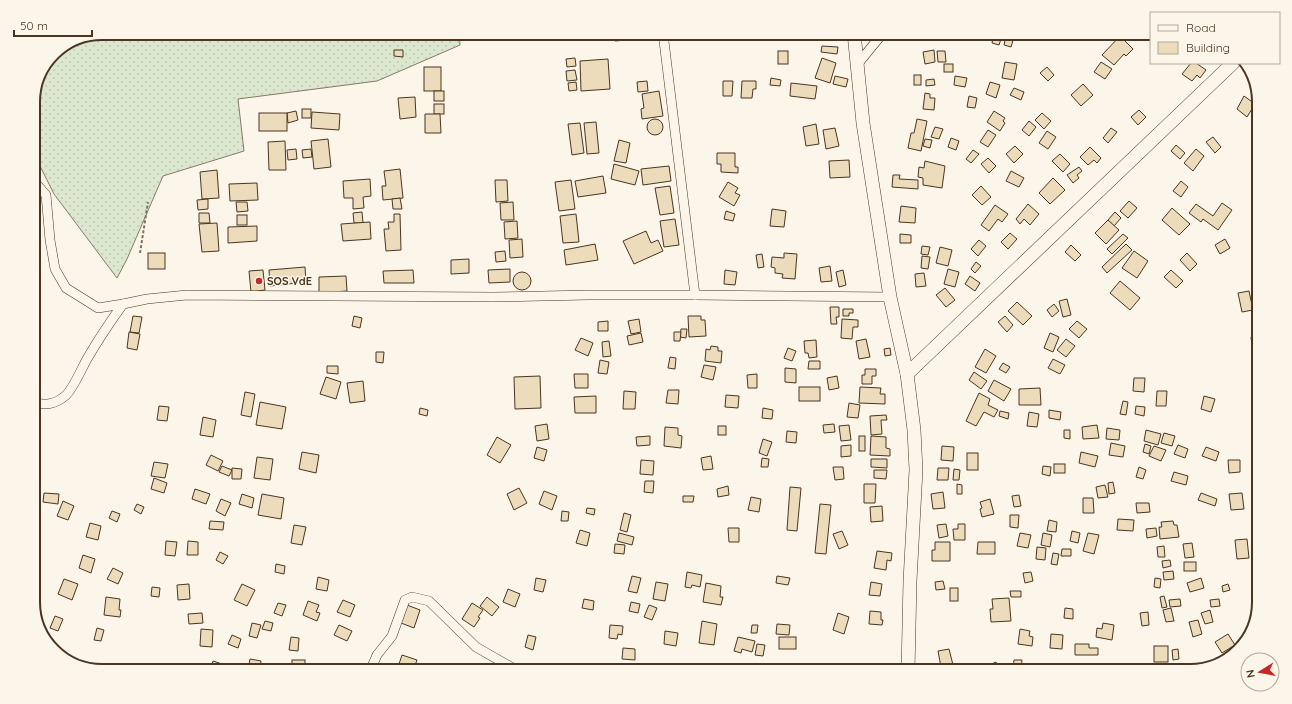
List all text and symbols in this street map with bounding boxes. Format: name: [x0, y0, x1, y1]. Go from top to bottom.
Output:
scale bar: [14, 12, 92, 38]
legend: [1150, 12, 1280, 64]
text: 50 m: [20, 18, 48, 33]
text: Road: [1186, 20, 1216, 35]
text: Building: [1186, 40, 1230, 55]
place label: SOS VdE: [267, 274, 312, 288]
marker: SOS VdE: [254, 276, 264, 286]
north arrow: [1240, 652, 1280, 692]
text: N: [1243, 669, 1258, 679]

